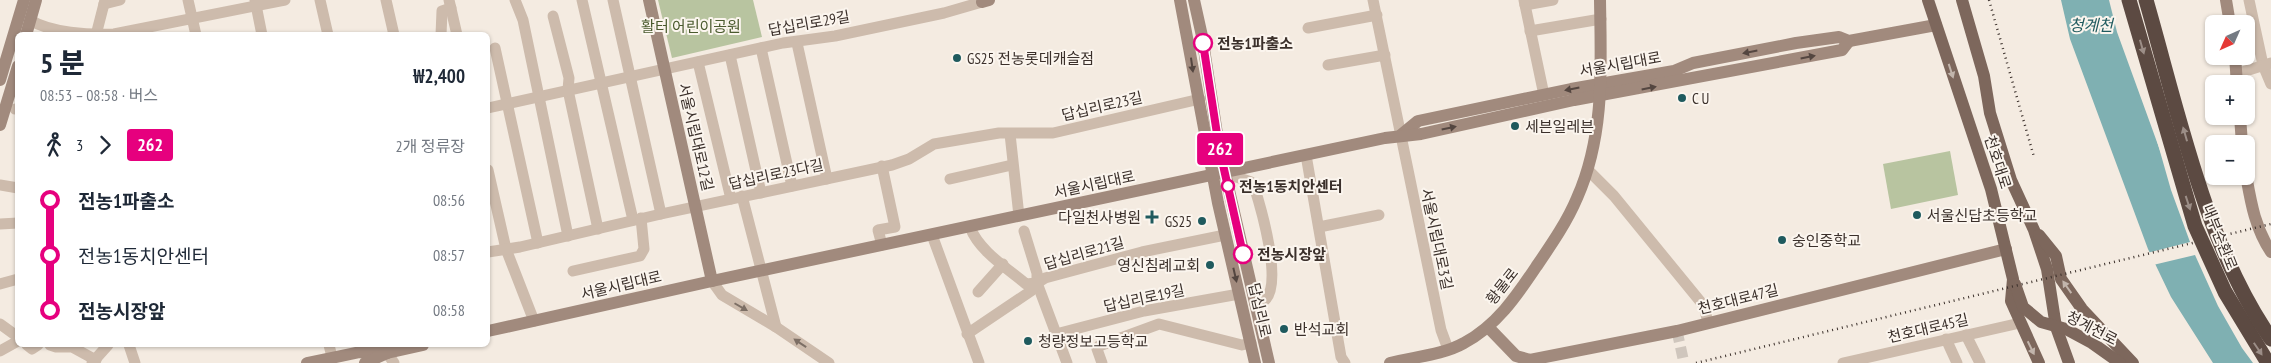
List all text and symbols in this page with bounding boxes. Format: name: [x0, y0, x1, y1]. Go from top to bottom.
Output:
street label: 답십리로29길: [767, 6, 851, 40]
water label: 청계천: [2069, 15, 2115, 35]
north arrow: [2205, 15, 2255, 65]
map controls: [2205, 15, 2255, 185]
park label: 활터 어린이공원: [641, 17, 741, 36]
marker: 전농1파출소: [1193, 33, 1213, 53]
place label: 전농1파출소: [1217, 34, 1293, 53]
one-way arrow: [2138, 40, 2146, 55]
text: 5 분: [40, 44, 85, 81]
street label: 서울시립대로: [1578, 47, 1662, 81]
one-way arrow: [1742, 48, 1758, 56]
place label: GS25 전농롯데캐슬점: [967, 49, 1094, 68]
marker: GS25 전농롯데캐슬점: [951, 52, 963, 64]
one-way arrow: [1800, 52, 1816, 60]
one-way arrow: [1189, 57, 1197, 73]
text: ₩2,400: [413, 64, 465, 88]
one-way arrow: [1948, 64, 1955, 79]
button: +: [2205, 75, 2255, 125]
street label: 서울시립대로12길: [674, 81, 718, 193]
one-way arrow: [1641, 83, 1657, 91]
text: 08:53 – 08:58 · 버스: [40, 85, 158, 105]
one-way arrow: [1565, 85, 1580, 93]
street label: 답십리로23길: [1060, 87, 1144, 125]
place label: C U: [1692, 89, 1709, 108]
marker: C U: [1676, 92, 1688, 104]
place label: 세븐일레븐: [1525, 117, 1594, 136]
marker: 세븐일레븐: [1509, 120, 1521, 132]
one-way arrow: [1441, 123, 1457, 131]
one-way arrow: [2180, 126, 2188, 141]
icon: walk: [40, 131, 68, 159]
icon: forward: [91, 131, 119, 159]
text: 262: [137, 133, 163, 156]
line badge: 262: [1191, 133, 1249, 165]
street label: 천호대로: [1980, 133, 2016, 191]
text: 3: [76, 135, 83, 155]
button: −: [2205, 135, 2255, 185]
text: 2개 정류장: [396, 136, 465, 156]
text: 262: [1207, 137, 1233, 160]
street label: 답십리로23다길: [727, 155, 825, 193]
street label: 서울시립대로: [1052, 166, 1136, 202]
place label: 전농1동치안센터: [1239, 177, 1343, 196]
marker: 전농1동치안센터: [1221, 179, 1235, 193]
street label: 서울시립대로3길: [1417, 186, 1457, 292]
text: 전농1파출소: [78, 189, 174, 213]
text: 08:56: [433, 190, 465, 210]
one-way arrow: [2184, 196, 2192, 211]
street label: 내부순환로: [2198, 201, 2242, 273]
place label: 서울신답초등학교: [1927, 206, 2037, 225]
place label: 다일천사병원: [1058, 208, 1141, 227]
marker: 서울신답초등학교: [1911, 209, 1923, 221]
marker: 다일천사병원: [1145, 210, 1159, 224]
place label: GS25: [1165, 212, 1192, 231]
marker: GS25: [1196, 215, 1208, 227]
place label: 숭인중학교: [1792, 231, 1861, 250]
street label: 답십리로21길: [1042, 232, 1126, 274]
marker: 숭인중학교: [1776, 234, 1788, 246]
text: 전농1동치안센터: [78, 244, 209, 268]
marker: 전농시장앞: [1233, 244, 1253, 264]
text: 08:57: [433, 245, 465, 265]
place label: 전농시장앞: [1257, 245, 1326, 264]
place label: 영신침례교회: [1117, 256, 1200, 275]
marker: 영신침례교회: [1204, 259, 1216, 271]
street label: 황물로: [1482, 264, 1522, 308]
street label: 서울시립대로: [579, 266, 663, 304]
one-way arrow: [1231, 267, 1239, 282]
street label: 답십리로19길: [1102, 280, 1186, 316]
street label: 천호대로47길: [1696, 280, 1780, 318]
one-way arrow: [2062, 280, 2072, 293]
street label: 답십리로: [1245, 281, 1275, 339]
text: 전농시장앞: [78, 299, 165, 323]
text: 08:58: [433, 300, 465, 320]
one-way arrow: [735, 302, 748, 311]
street label: 청계천로: [2063, 307, 2121, 349]
street label: 천호대로45길: [1886, 309, 1970, 347]
place label: 반석교회: [1294, 320, 1349, 339]
marker: 반석교회: [1278, 323, 1290, 335]
place label: 청량정보고등학교: [1038, 332, 1148, 351]
marker: 청량정보고등학교: [1022, 335, 1034, 347]
one-way arrow: [794, 338, 807, 348]
one-way arrow: [2028, 341, 2036, 355]
one-way arrow: [2253, 342, 2263, 355]

